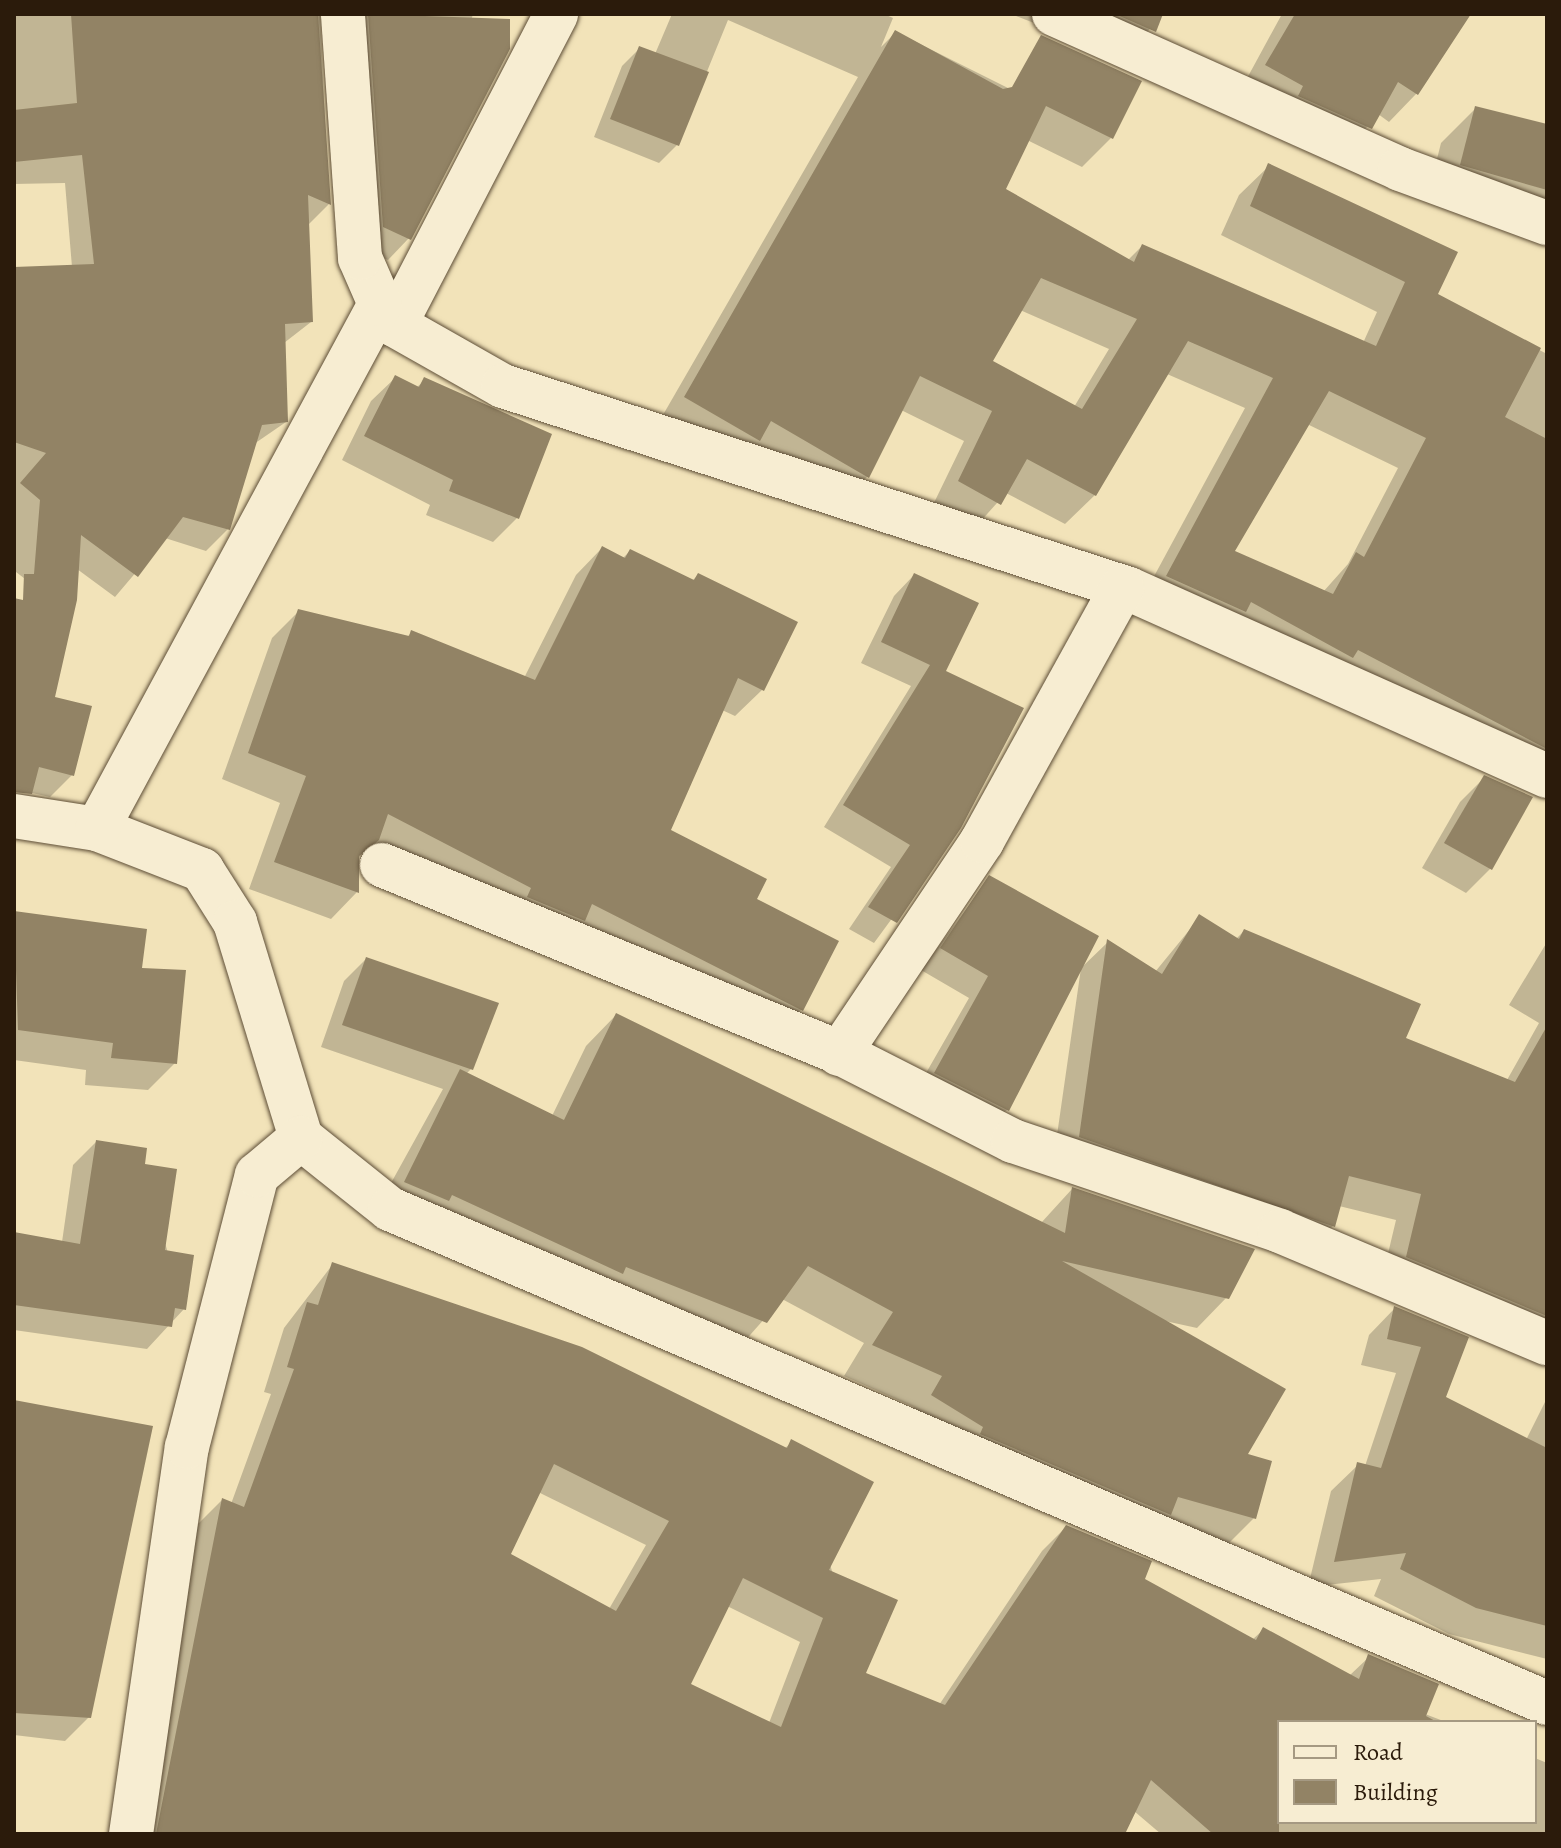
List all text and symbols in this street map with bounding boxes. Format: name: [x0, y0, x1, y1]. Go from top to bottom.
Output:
legend: [1277, 1720, 1537, 1824]
text: Road: [1353, 1736, 1403, 1768]
text: Building: [1353, 1776, 1438, 1808]

